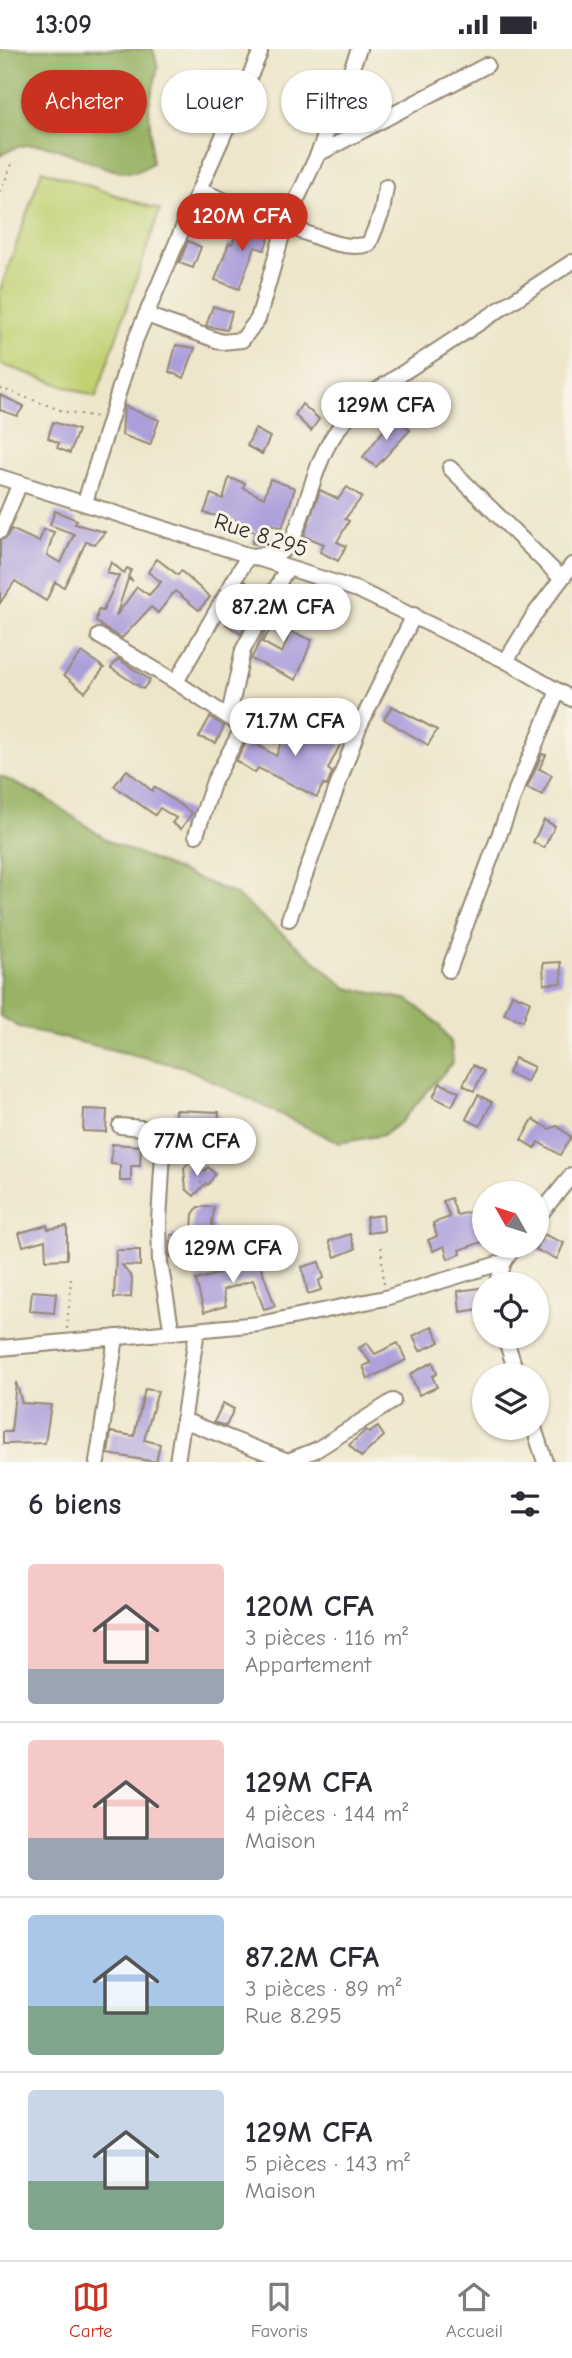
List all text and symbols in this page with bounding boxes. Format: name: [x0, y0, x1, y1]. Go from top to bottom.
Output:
text: 13:09: [35, 10, 92, 40]
chip: Acheter: [21, 70, 147, 133]
chip: Louer: [161, 70, 267, 133]
chip: Filtres: [281, 70, 392, 133]
pin: 120M CFA: [170, 193, 314, 253]
text: 120M CFA: [193, 202, 291, 229]
pin: 129M CFA: [314, 383, 458, 442]
text: 129M CFA: [337, 391, 435, 418]
street label: Rue 8.295: [211, 507, 311, 563]
pin: 87.2M CFA: [203, 585, 363, 644]
text: 87.2M CFA: [232, 593, 334, 620]
pin: 71.7M CFA: [215, 699, 375, 758]
text: 71.7M CFA: [245, 707, 345, 734]
pin: 77M CFA: [132, 1119, 262, 1178]
text: 77M CFA: [154, 1127, 240, 1154]
north arrow: [472, 1181, 550, 1258]
map controls: [472, 1181, 549, 1440]
pin: 129M CFA: [161, 1225, 305, 1285]
text: 129M CFA: [184, 1234, 282, 1261]
button: locate: [472, 1272, 549, 1349]
button: layers: [472, 1363, 549, 1440]
icon: filters: [506, 1485, 544, 1523]
text: 6 biens: [28, 1487, 121, 1522]
text: 120M CFA: [245, 1589, 374, 1624]
icon: home: [84, 1592, 168, 1676]
text: 3 pièces · 116 m²: [245, 1624, 408, 1651]
text: Appartement: [245, 1651, 371, 1678]
text: 129M CFA: [245, 1765, 372, 1800]
icon: home: [84, 1768, 168, 1852]
text: 4 pièces · 144 m²: [245, 1800, 408, 1827]
text: Maison: [245, 1827, 316, 1854]
text: 87.2M CFA: [245, 1940, 379, 1975]
icon: home: [84, 1943, 168, 2027]
text: 3 pièces · 89 m²: [245, 1975, 401, 2002]
text: Rue 8.295: [245, 2002, 342, 2029]
text: 129M CFA: [245, 2115, 372, 2150]
icon: home: [84, 2118, 168, 2202]
text: 5 pièces · 143 m²: [245, 2150, 410, 2177]
text: Maison: [245, 2177, 316, 2204]
tab: Carte: [69, 2278, 112, 2342]
tab: Favoris: [251, 2278, 308, 2342]
tab: Accueil: [446, 2278, 503, 2342]

